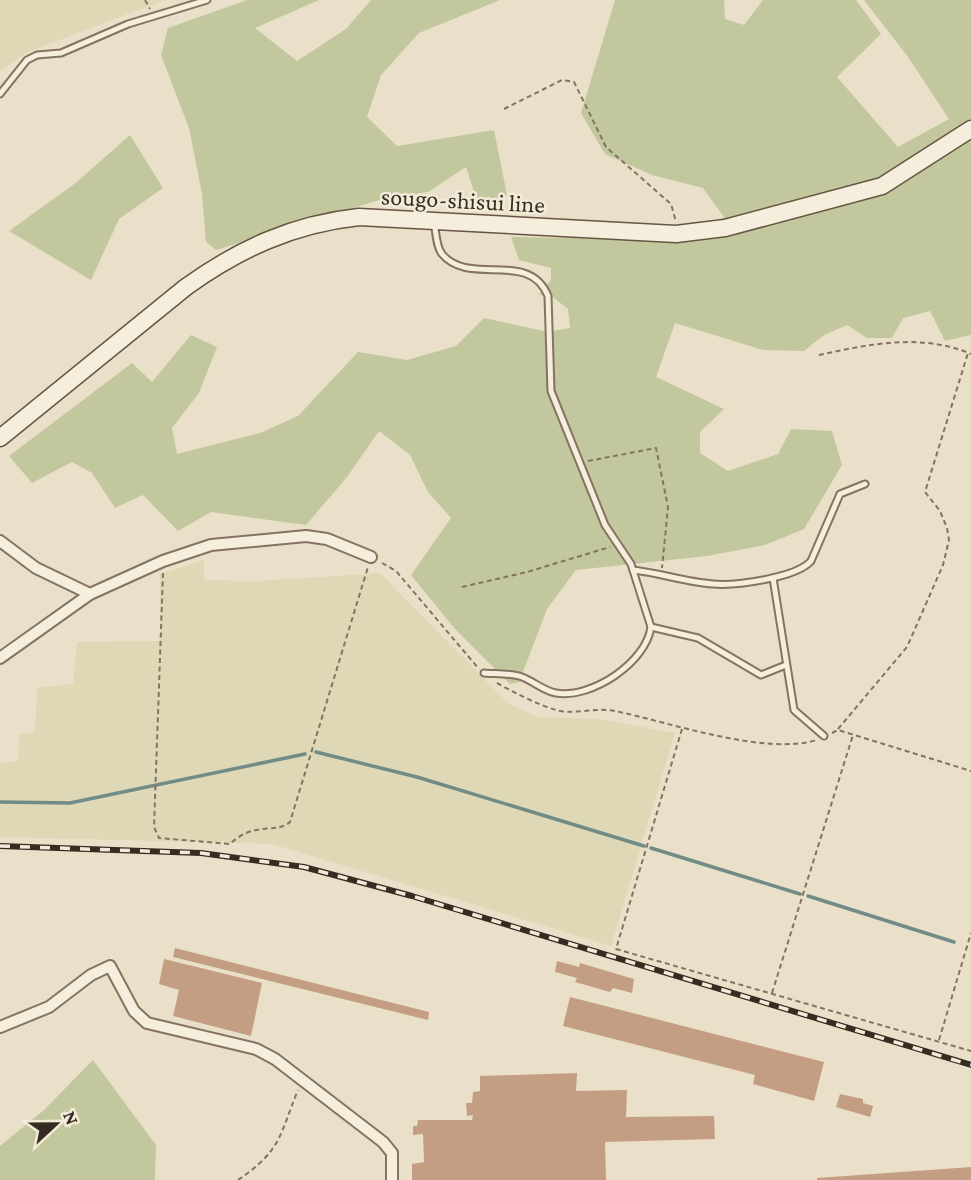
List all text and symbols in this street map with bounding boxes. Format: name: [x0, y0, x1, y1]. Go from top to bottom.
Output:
street label: sougo-shisui line: [380, 182, 546, 218]
north arrow: [21, 1089, 91, 1159]
text: N: [59, 1108, 83, 1128]

